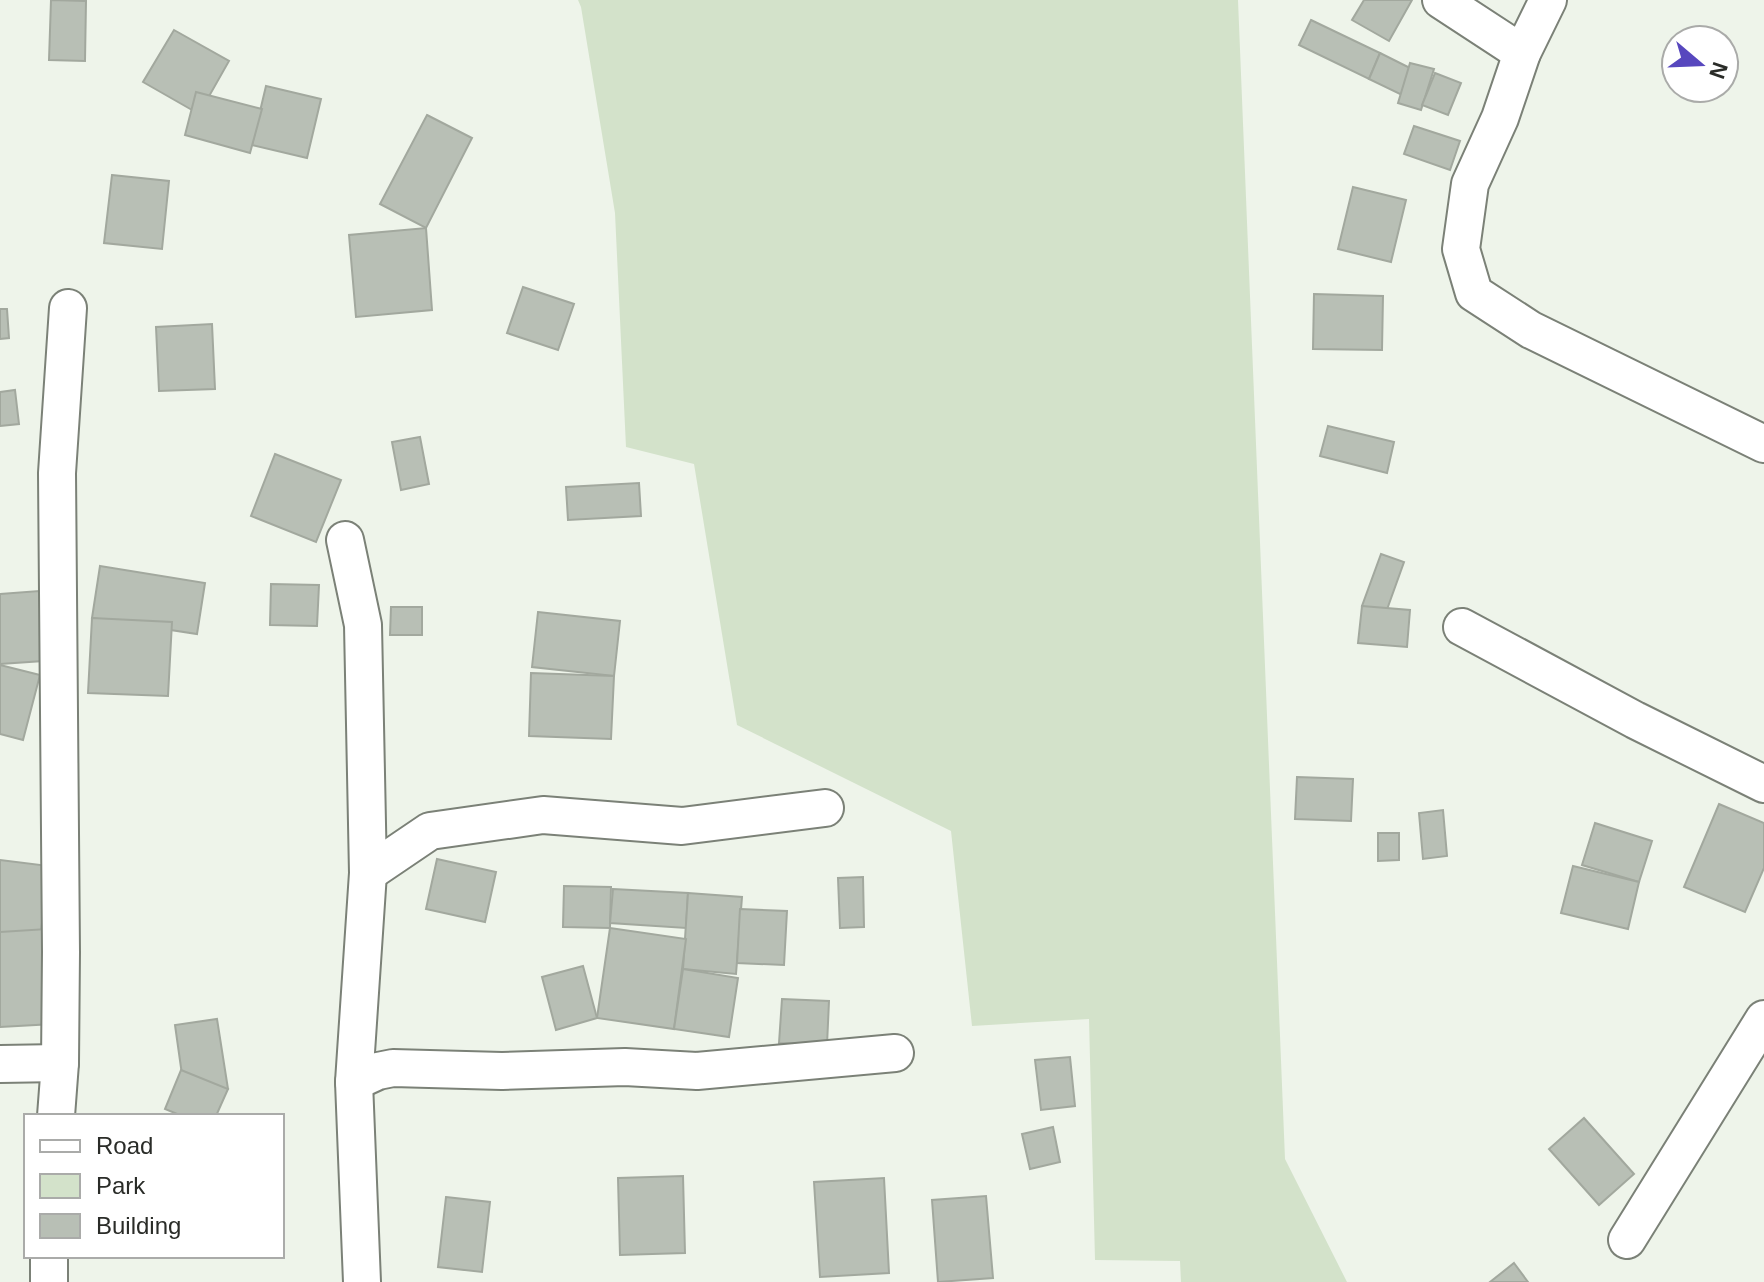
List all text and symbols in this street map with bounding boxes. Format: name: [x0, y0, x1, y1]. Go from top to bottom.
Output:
north arrow: [1660, 24, 1740, 104]
text: N: [1704, 59, 1733, 82]
legend: [24, 1114, 284, 1258]
text: Road: [96, 1132, 153, 1159]
text: Park: [96, 1172, 146, 1199]
text: Building: [96, 1212, 181, 1239]

